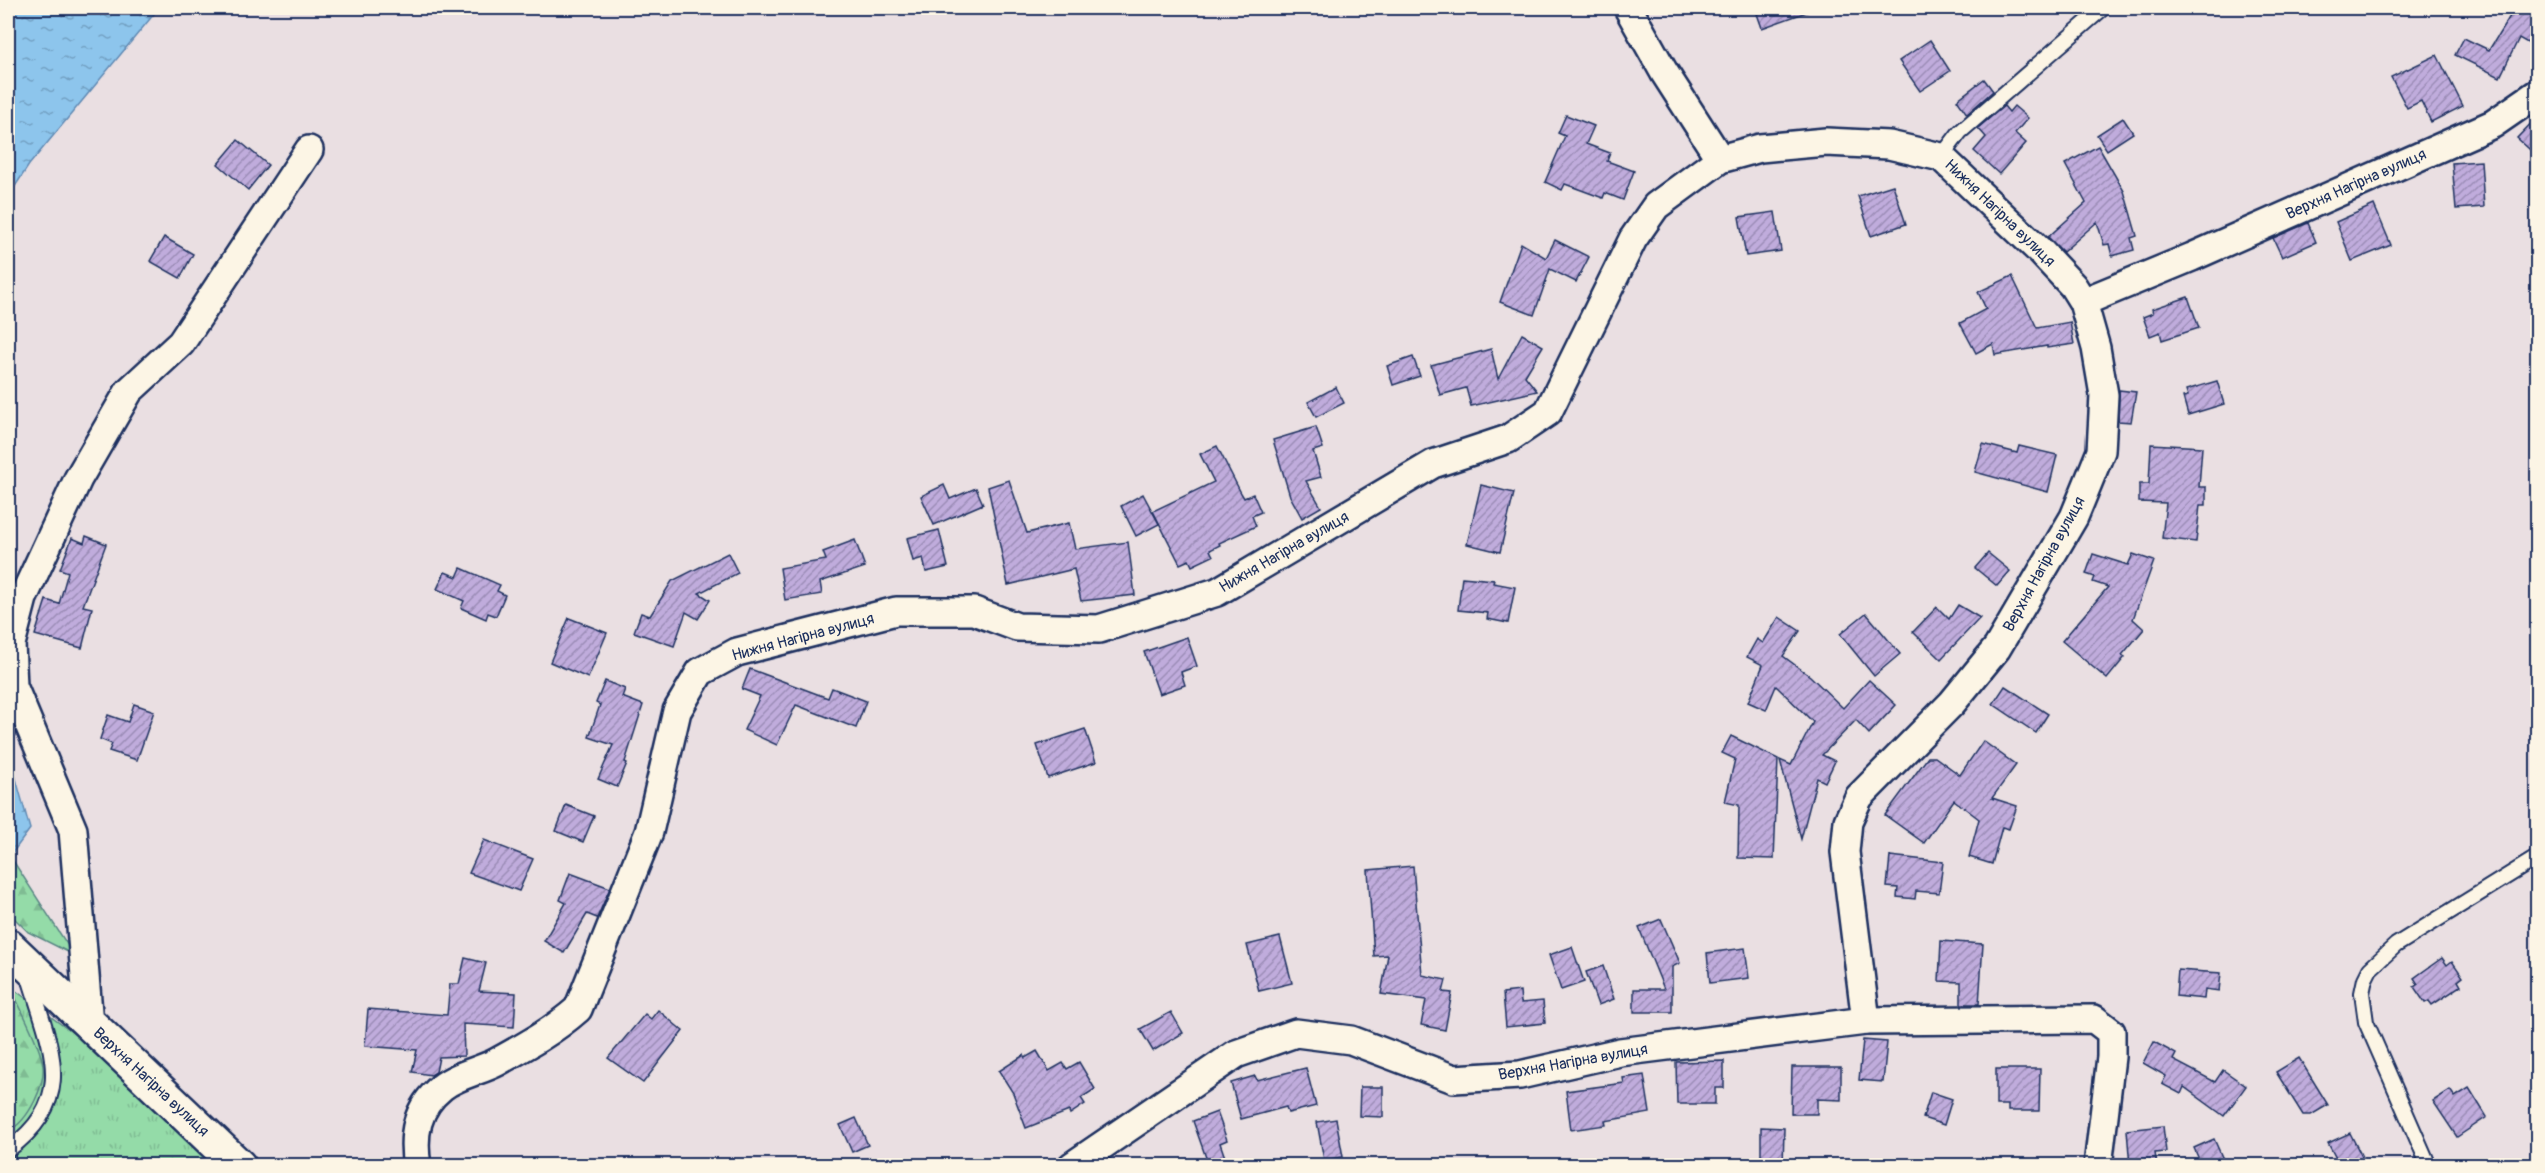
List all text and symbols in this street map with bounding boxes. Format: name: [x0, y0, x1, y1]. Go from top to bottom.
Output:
street label: Верхня Нагірна вулиця: [2283, 144, 2429, 224]
street label: Нижня Нагірна вулиця: [1940, 155, 2060, 271]
street label: Верхня Нагірна вулиця: [1999, 493, 2089, 635]
street label: Нижня Нагірна вулиця: [1216, 507, 1352, 597]
street label: Нижня Нагірна вулиця: [730, 608, 876, 666]
street label: Верхня Нагірна вулиця: [89, 1023, 213, 1141]
street label: Верхня Нагірна вулиця: [1497, 1039, 1649, 1085]

